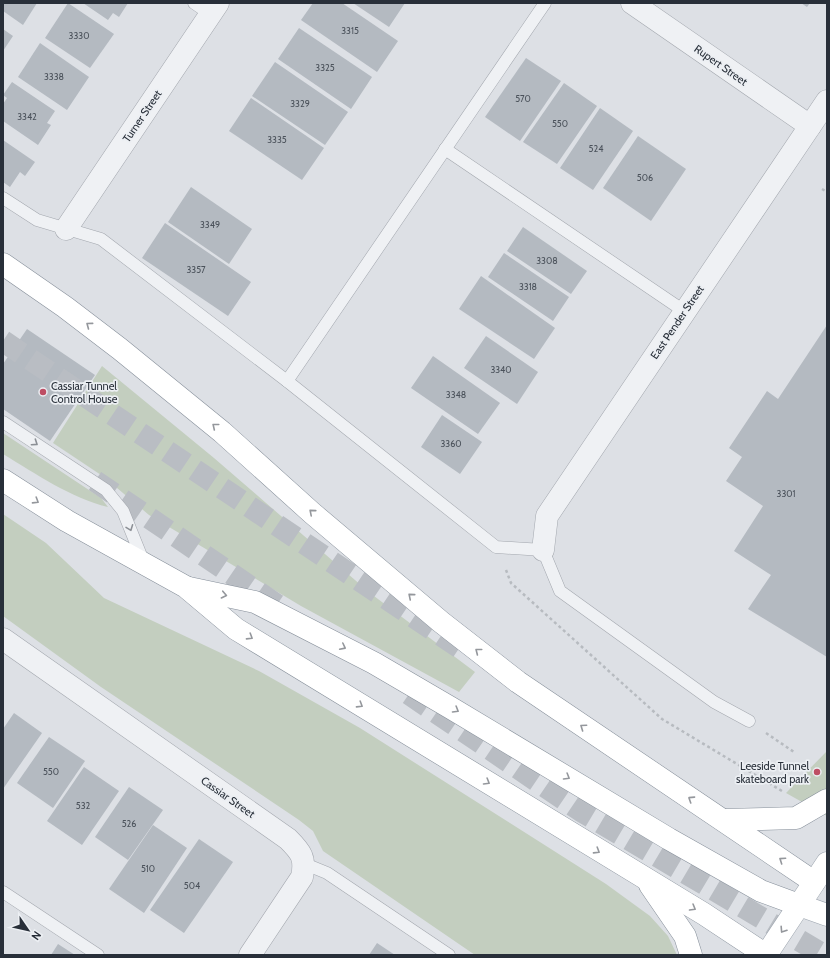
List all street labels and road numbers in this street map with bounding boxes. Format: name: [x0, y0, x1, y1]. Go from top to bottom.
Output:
street label: Rupert Street: [692, 41, 751, 89]
street label: Turner Street: [119, 87, 165, 145]
street label: East Pender Street: [647, 282, 707, 362]
street label: Cassiar Street: [198, 773, 258, 821]

